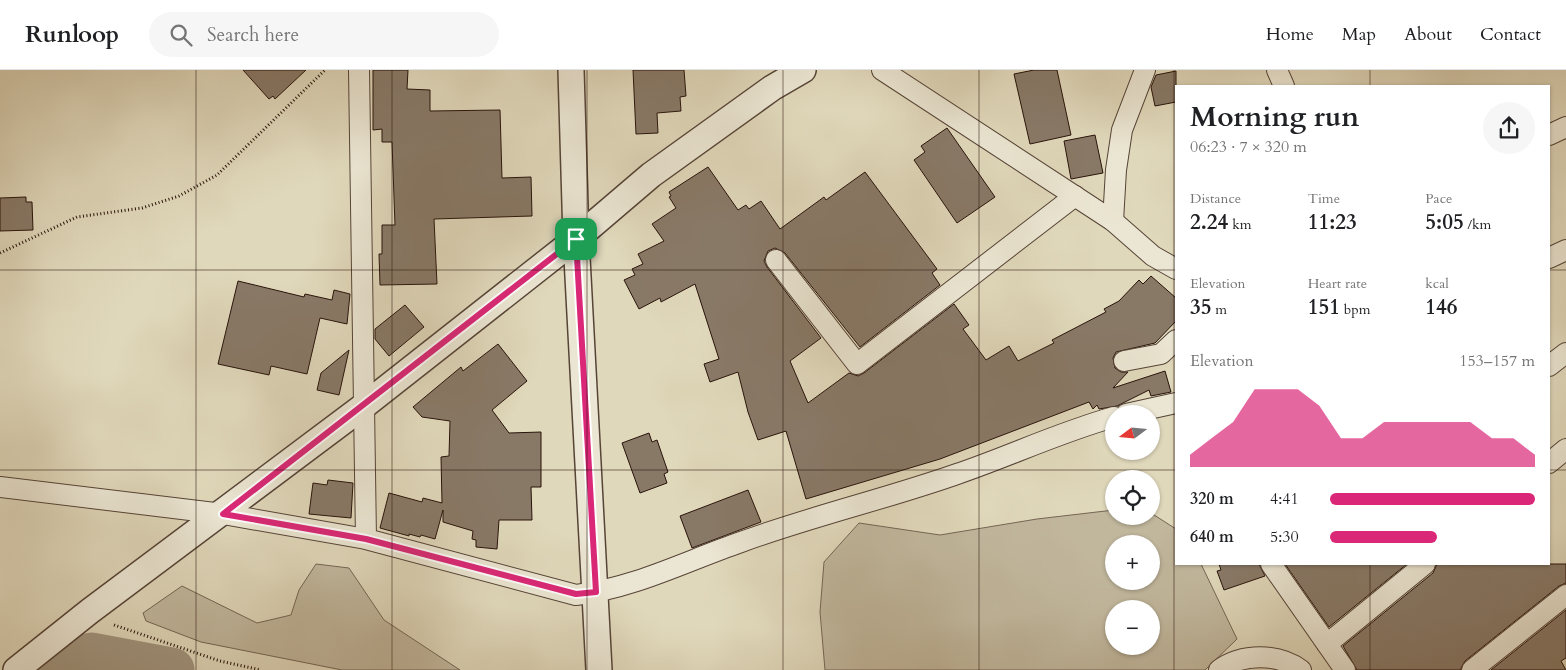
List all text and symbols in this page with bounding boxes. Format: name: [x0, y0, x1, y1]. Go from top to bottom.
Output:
search box: [149, 12, 499, 57]
text: Runloop: [25, 18, 119, 51]
icon: search: [167, 21, 195, 49]
text: Search here: [207, 22, 299, 48]
text: Home: [1266, 22, 1314, 47]
text: Map: [1342, 22, 1376, 47]
text: About: [1404, 22, 1452, 47]
text: Contact: [1480, 22, 1541, 47]
text: Morning run: [1190, 98, 1359, 136]
button: share: [1483, 102, 1535, 154]
text: 06:23 · 7 × 320 m: [1190, 136, 1307, 158]
text: Distance: [1190, 189, 1241, 208]
text: Time: [1308, 189, 1340, 208]
text: Pace: [1425, 189, 1452, 208]
text: 2.24: [1190, 208, 1228, 237]
text: 11:23: [1308, 208, 1357, 237]
text: 5:05: [1425, 208, 1464, 237]
text: km: [1228, 215, 1251, 234]
text: /km: [1464, 215, 1491, 234]
pin: [555, 218, 597, 260]
icon: arrive: [562, 225, 590, 253]
text: Elevation: [1190, 274, 1246, 293]
text: Heart rate: [1308, 274, 1367, 293]
text: kcal: [1425, 274, 1449, 293]
text: 35: [1190, 293, 1212, 322]
text: 151: [1308, 293, 1340, 322]
text: 146: [1425, 293, 1458, 322]
text: m: [1212, 300, 1227, 319]
text: bpm: [1340, 300, 1371, 319]
text: Elevation: [1190, 350, 1254, 372]
text: 153–157 m: [1459, 350, 1535, 372]
north arrow: [1105, 405, 1160, 460]
map controls: [1105, 405, 1160, 655]
button: locate: [1105, 470, 1160, 525]
text: 320 m: [1190, 488, 1234, 510]
text: 4:41: [1270, 488, 1299, 510]
text: 640 m: [1190, 526, 1234, 548]
text: 5:30: [1270, 526, 1299, 548]
button: +: [1105, 535, 1160, 590]
button: −: [1105, 600, 1160, 655]

